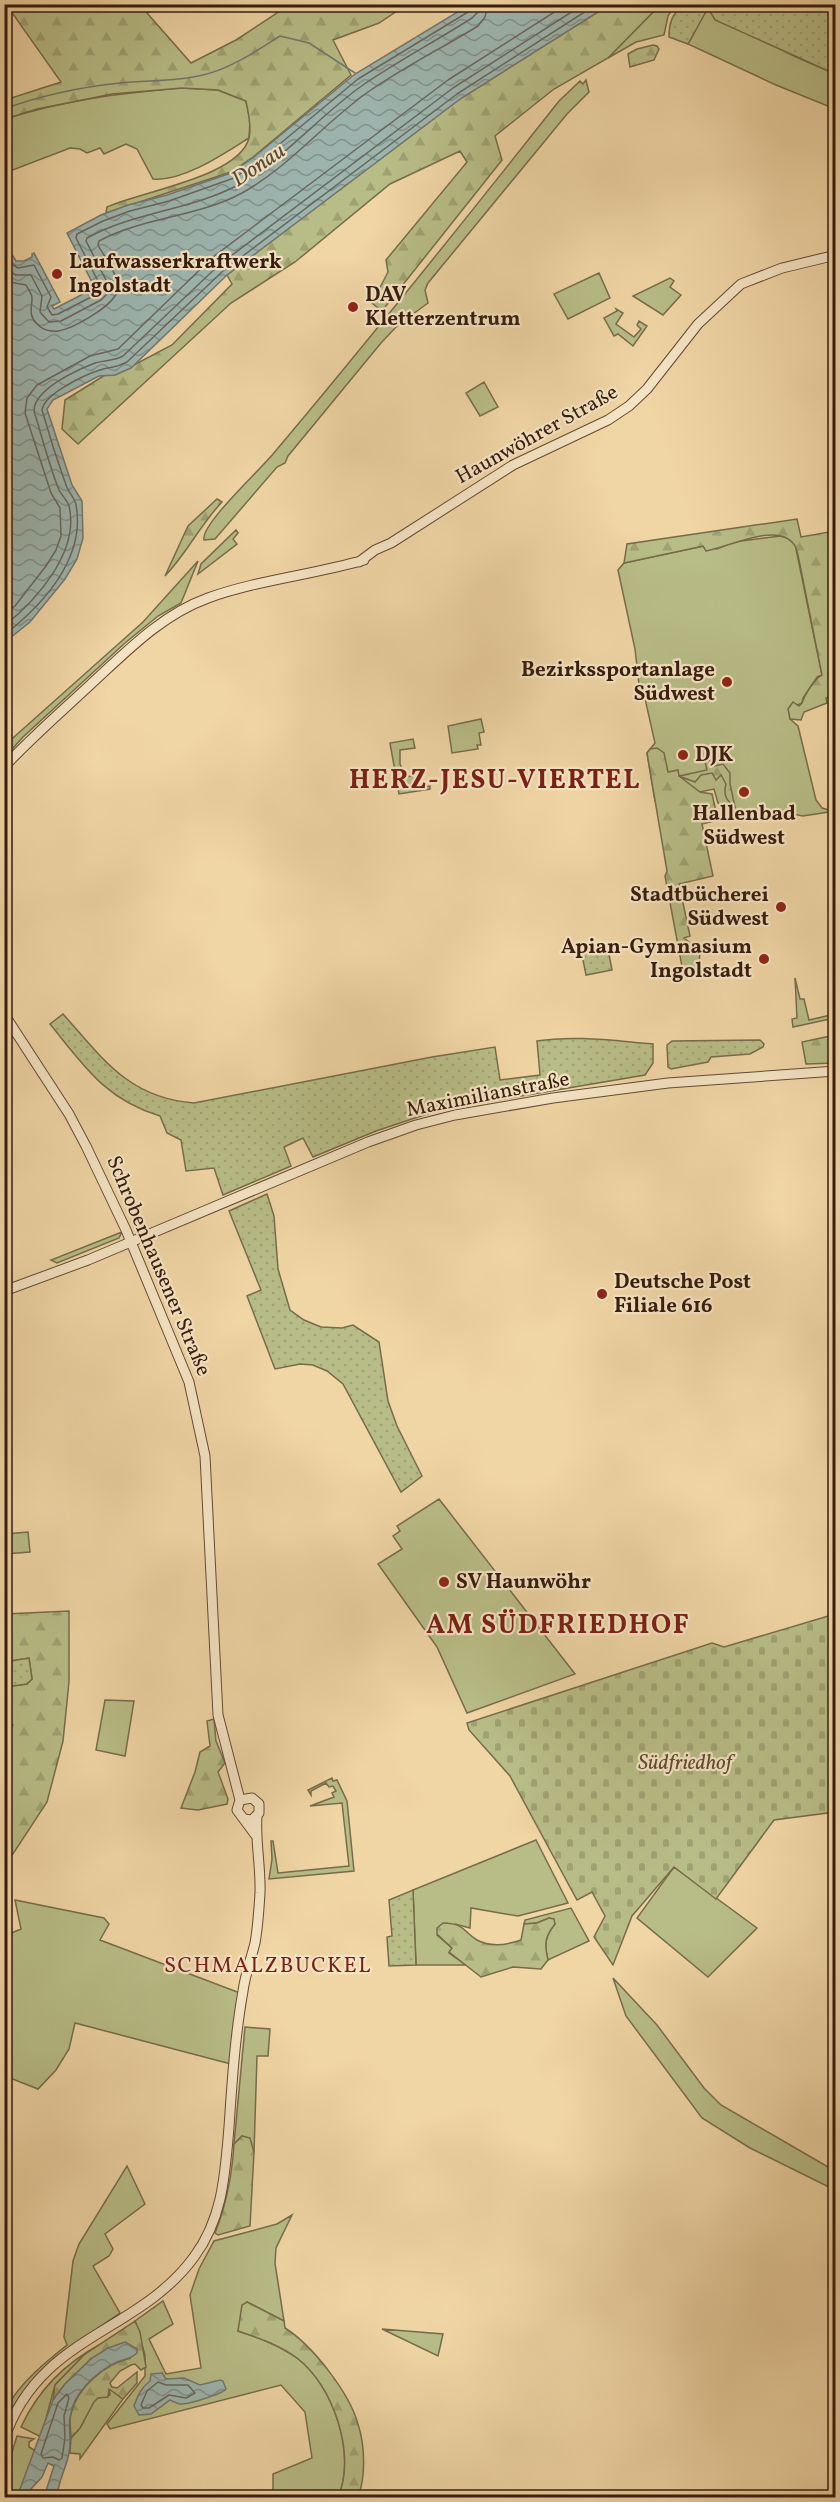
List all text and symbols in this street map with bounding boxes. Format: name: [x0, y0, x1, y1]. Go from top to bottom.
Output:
water label: Donau: [226, 137, 292, 195]
place label: Laufwasserkraftwerk Ingolstadt: [69, 248, 282, 301]
marker: Laufwasserkraftwerk Ingolstadt: [50, 267, 64, 281]
place label: DAV Kletterzentrum: [365, 281, 520, 334]
marker: DAV Kletterzentrum: [346, 300, 360, 314]
street label: Haunwöhrer Straße: [450, 378, 624, 492]
place label: Bezirkssportanlage Südwest: [521, 656, 715, 709]
marker: Bezirkssportanlage Südwest: [720, 675, 734, 689]
place label: DJK: [695, 741, 733, 770]
marker: DJK: [676, 748, 690, 762]
district label: HERZ-JESU-VIERTEL: [349, 762, 641, 800]
marker: Hallenbad Südwest: [737, 785, 751, 799]
place label: Hallenbad Südwest: [692, 800, 796, 853]
place label: Stadtbücherei Südwest: [630, 881, 769, 934]
marker: Stadtbücherei Südwest: [774, 900, 788, 914]
place label: Apian-Gymnasium Ingolstadt: [561, 933, 752, 986]
marker: Apian-Gymnasium Ingolstadt: [757, 952, 771, 966]
street label: Maximilianstraße: [404, 1065, 572, 1125]
street label: Schrobenhausener Straße: [98, 1151, 218, 1381]
place label: Deutsche Post Filiale 616: [614, 1268, 751, 1321]
marker: Deutsche Post Filiale 616: [595, 1287, 609, 1301]
place label: SV Haunwöhr: [456, 1568, 591, 1597]
marker: SV Haunwöhr: [437, 1575, 451, 1589]
district label: AM SÜDFRIEDHOF: [426, 1607, 690, 1645]
park label: Südfriedhof: [638, 1749, 736, 1778]
district label: SCHMALZBUCKEL: [164, 1951, 372, 1982]

